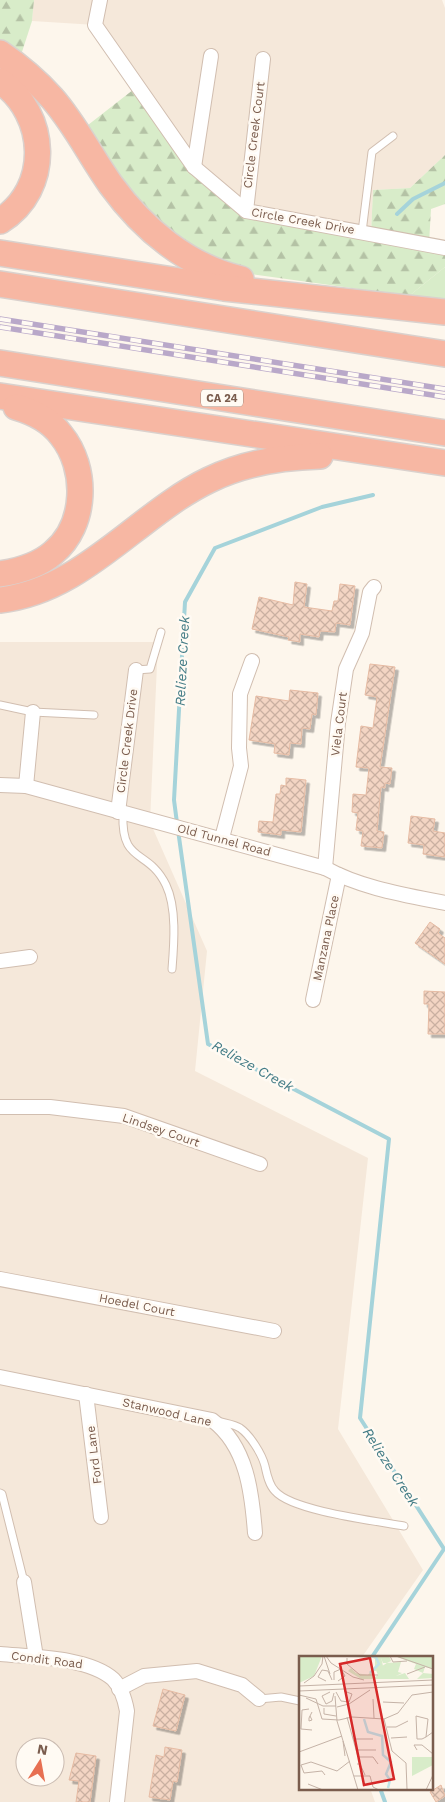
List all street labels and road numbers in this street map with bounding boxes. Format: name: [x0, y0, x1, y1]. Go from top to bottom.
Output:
street label: Circle Creek Court: [241, 81, 267, 189]
street label: Circle Creek Drive: [250, 205, 356, 237]
road number: CA 24: [201, 389, 243, 406]
street label: Circle Creek Drive: [114, 688, 140, 794]
street label: Viela Court: [328, 691, 350, 757]
street label: Old Tunnel Road: [176, 821, 272, 859]
street label: Manzana Place: [310, 894, 342, 982]
street label: Lindsey Court: [121, 1110, 201, 1150]
street label: Hoedel Court: [98, 1291, 176, 1319]
street label: Stanwood Lane: [121, 1395, 213, 1429]
street label: Ford Lane: [83, 1425, 105, 1485]
street label: Condit Road: [10, 1649, 84, 1671]

